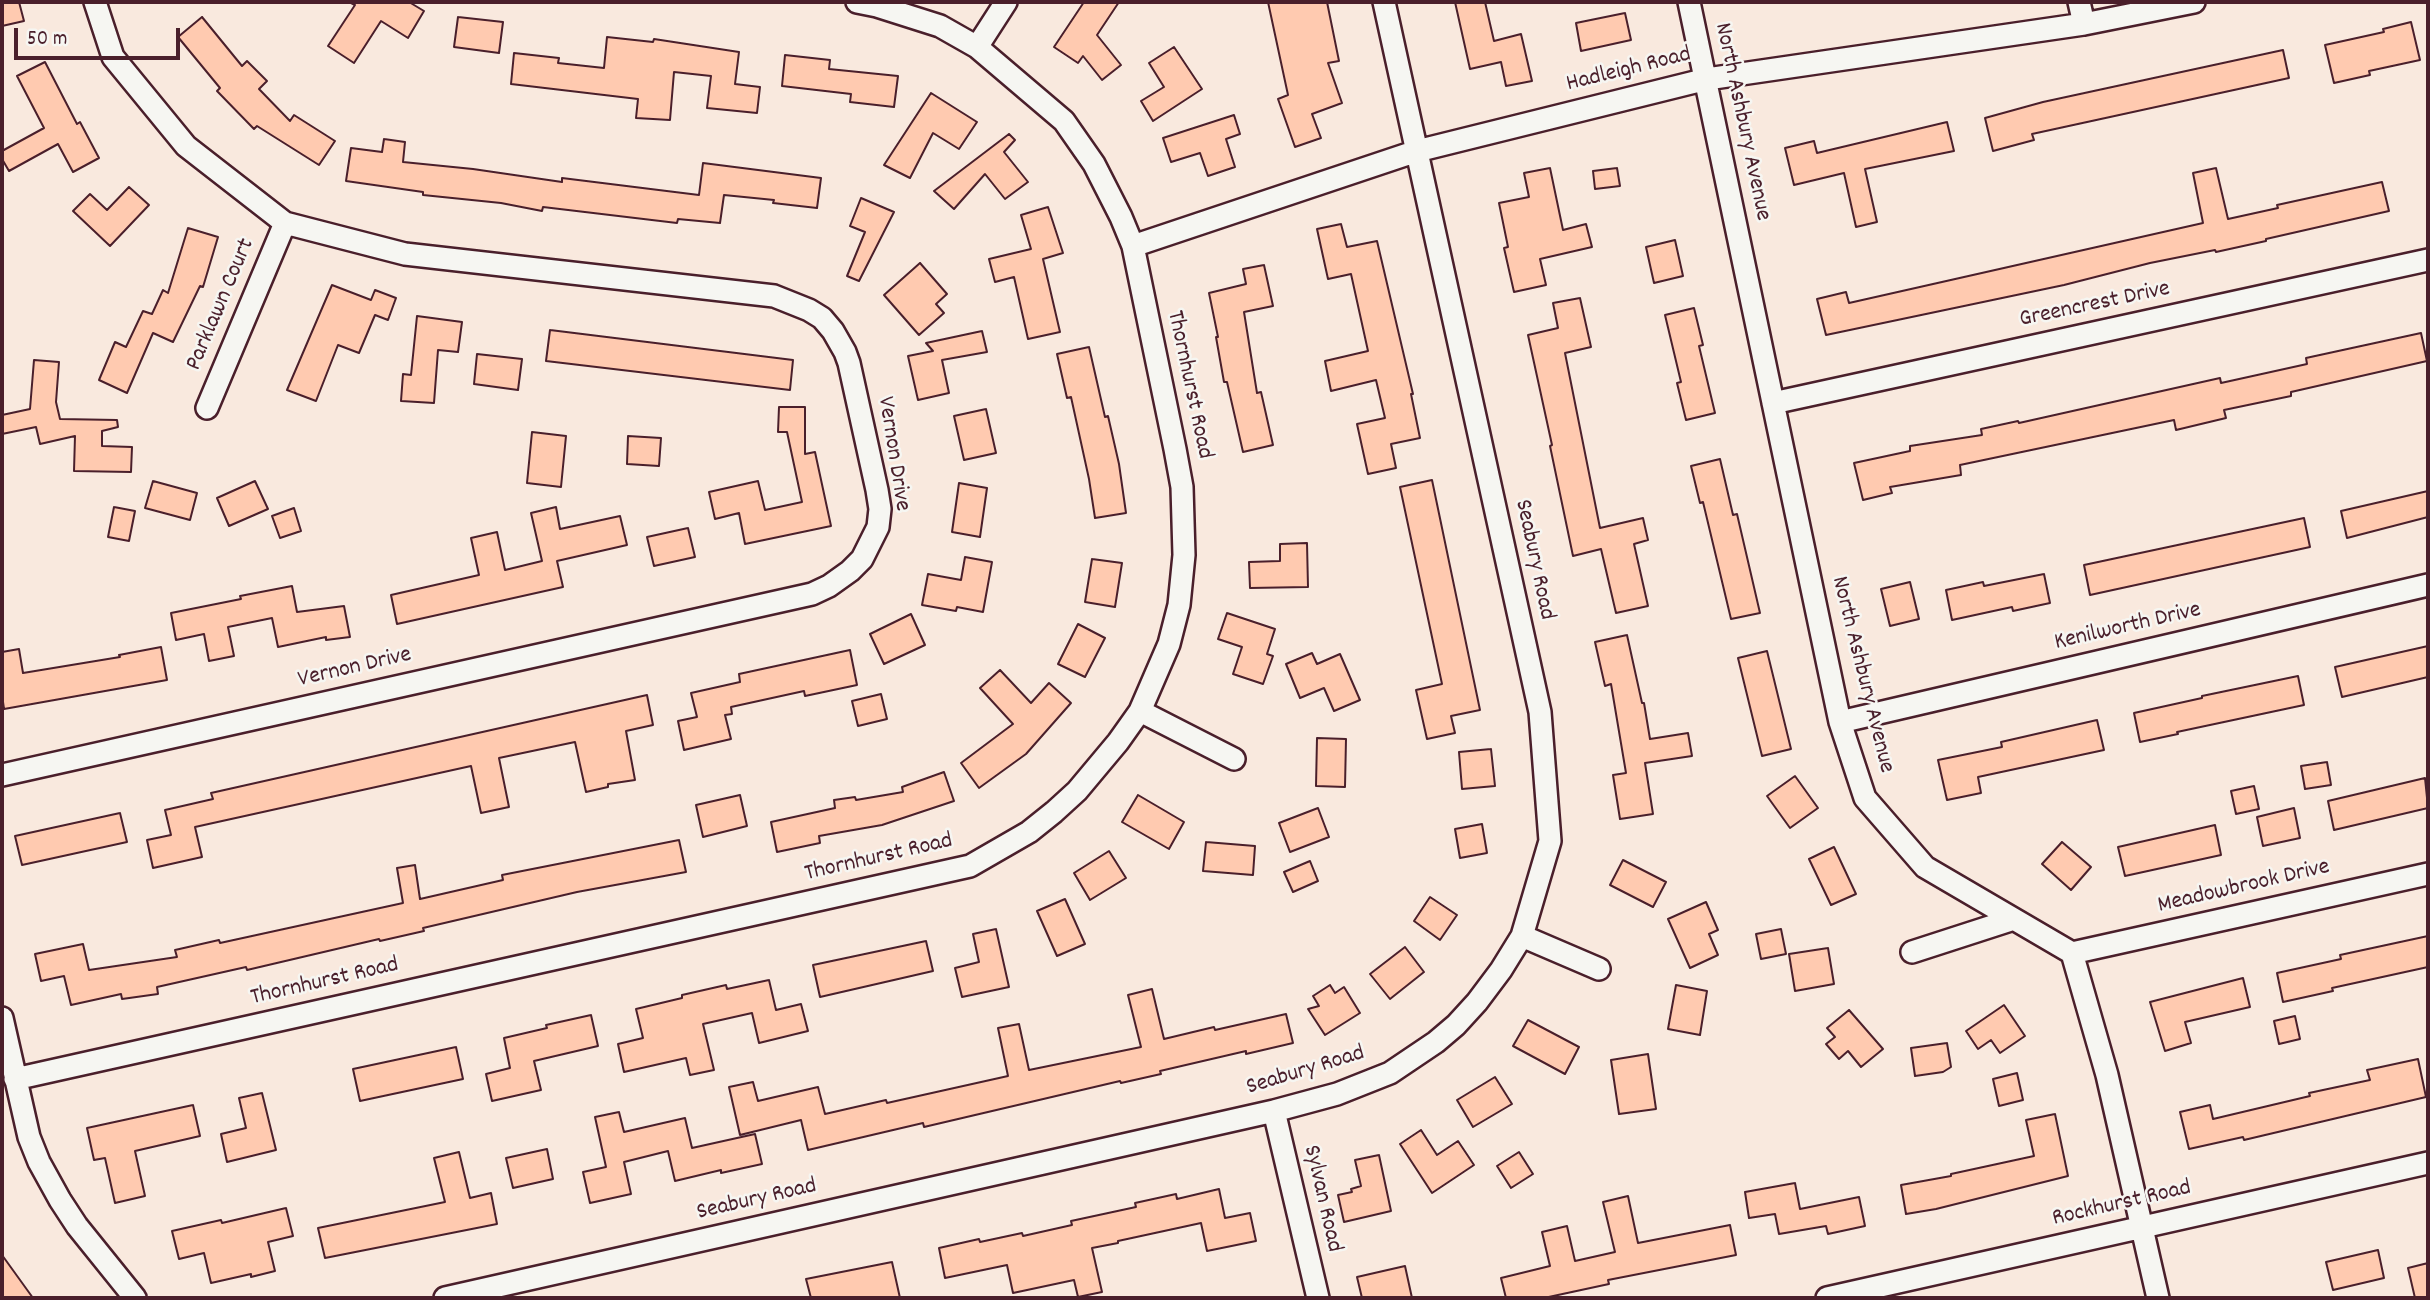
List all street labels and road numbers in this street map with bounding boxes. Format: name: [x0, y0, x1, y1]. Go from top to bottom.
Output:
street label: North Ashbury Avenue: [1706, 20, 1776, 224]
street label: Hadleigh Road: [1564, 42, 1694, 100]
street label: Parklawn Court: [181, 235, 263, 375]
street label: Greencrest Drive: [2017, 276, 2173, 336]
street label: Thornhurst Road: [1158, 308, 1218, 462]
street label: Vernon Drive: [869, 395, 915, 513]
street label: Seabury Road: [1506, 497, 1560, 623]
street label: North Ashbury Avenue: [1823, 574, 1899, 776]
street label: Kenilworth Drive: [2052, 597, 2204, 659]
street label: Vernon Drive: [295, 642, 415, 696]
street label: Thornhurst Road: [802, 828, 956, 890]
street label: Meadowbrook Drive: [2155, 854, 2333, 922]
street label: Thornhurst Road: [248, 952, 402, 1014]
street label: Seabury Road: [1243, 1040, 1369, 1104]
street label: Sylvan Road: [1295, 1143, 1347, 1255]
street label: Seabury Road: [694, 1173, 820, 1229]
street label: Rockhurst Road: [2050, 1175, 2194, 1235]

